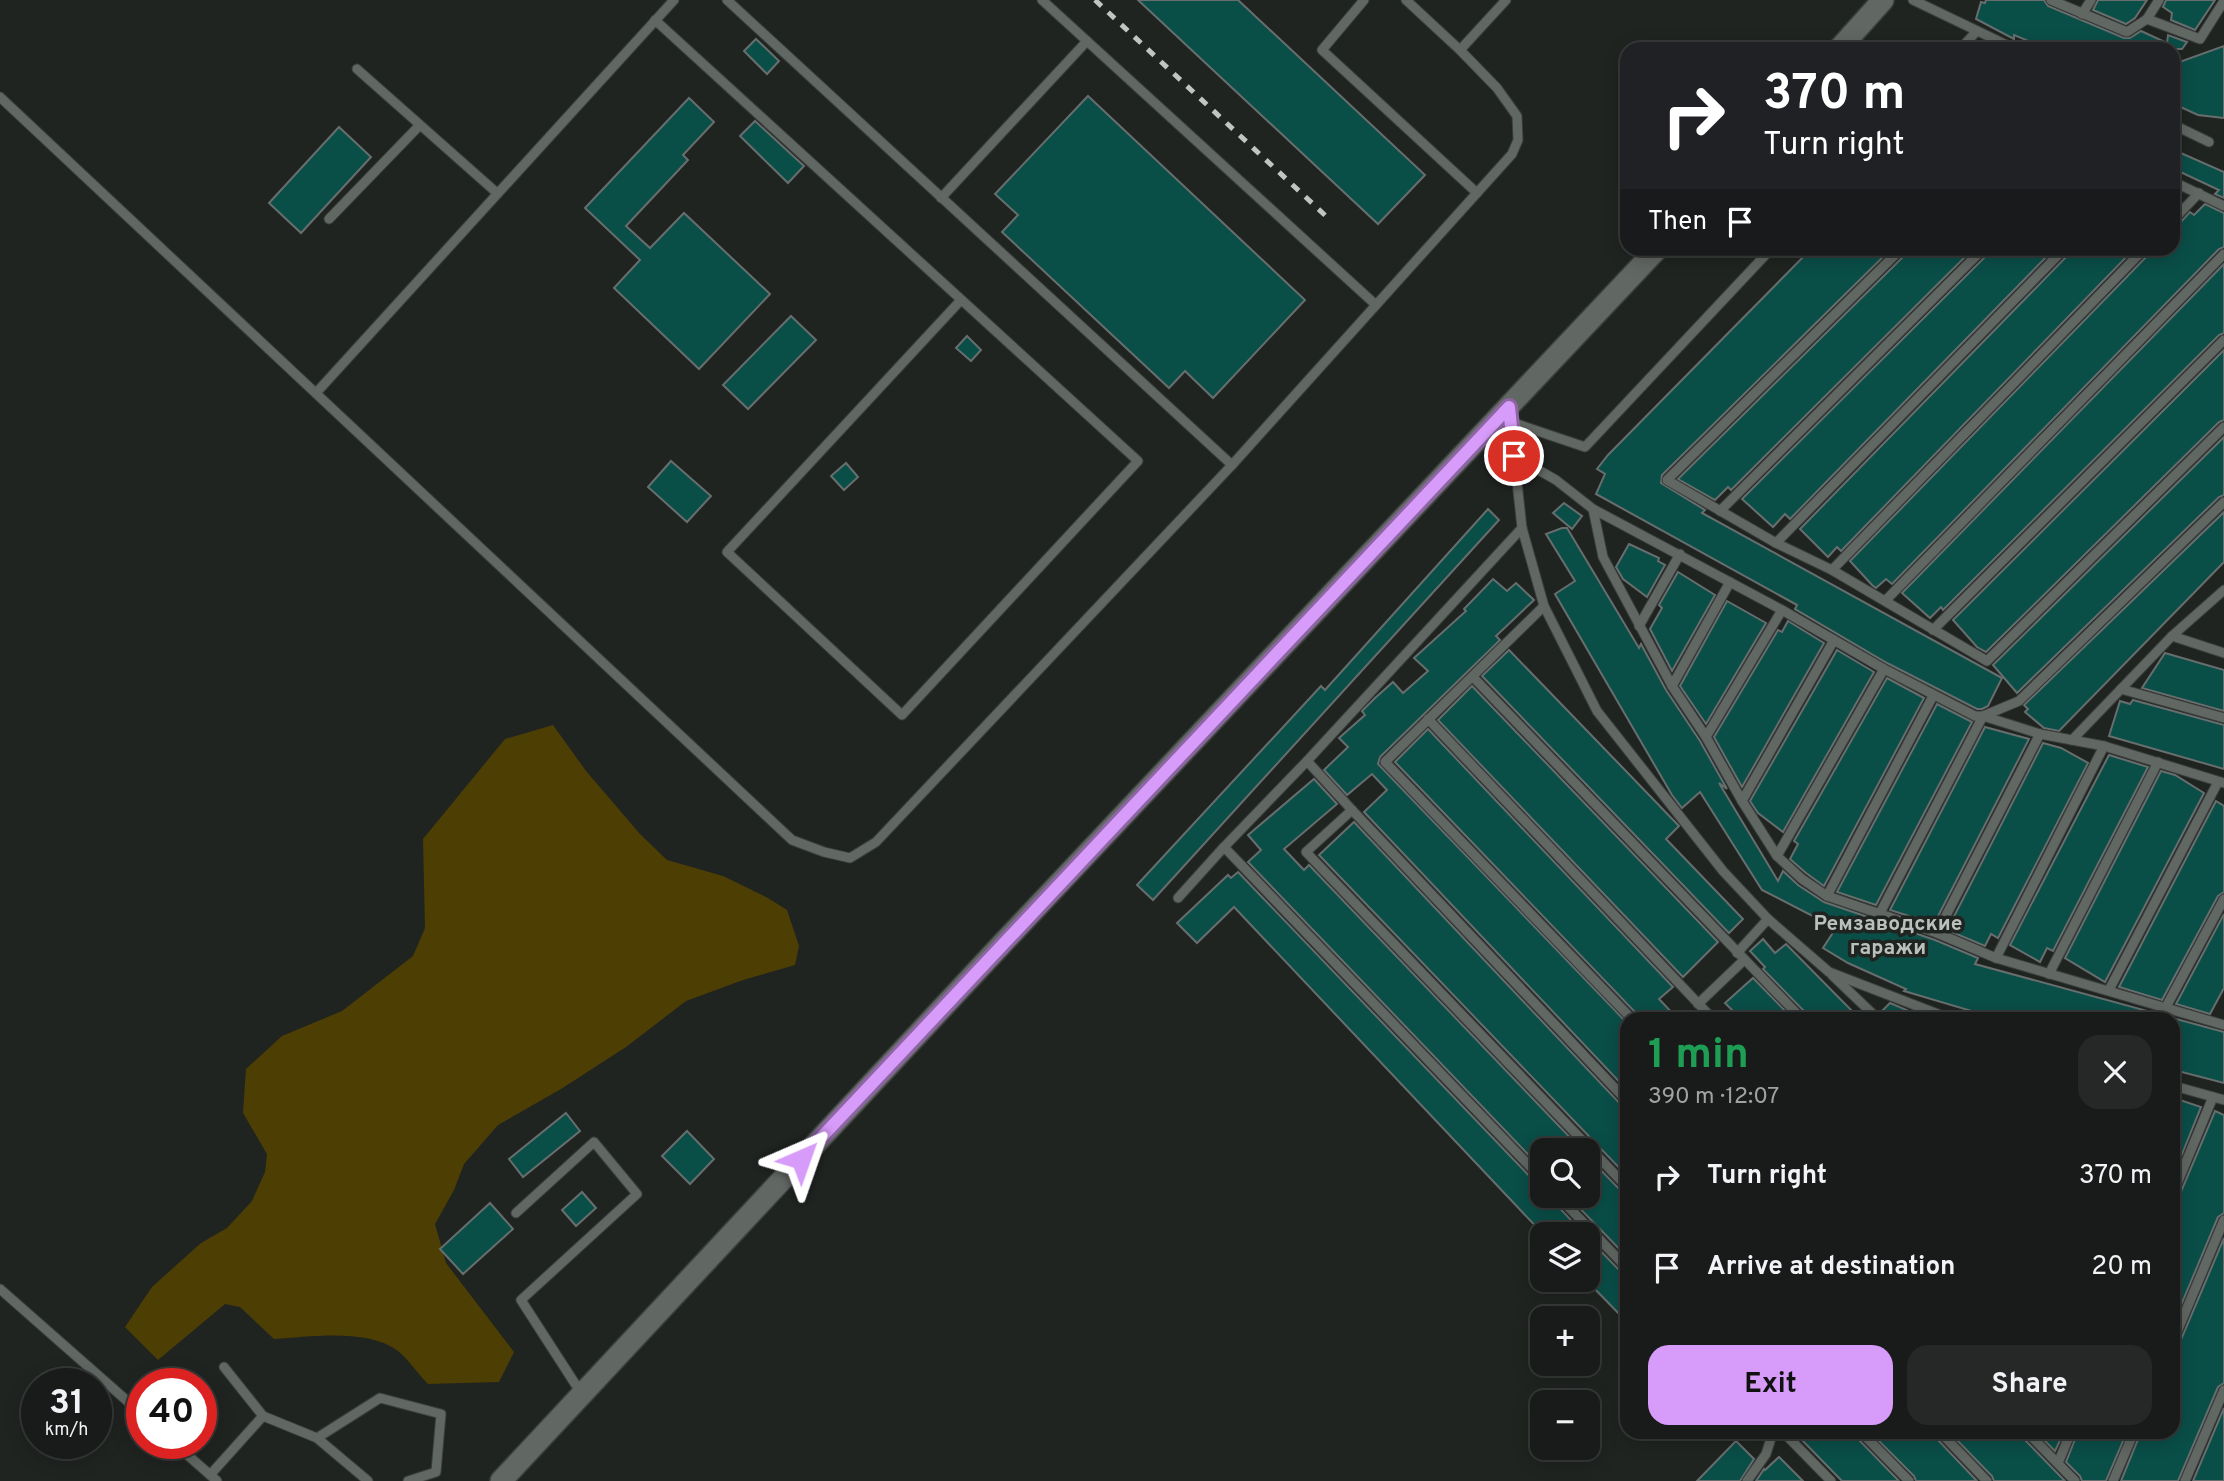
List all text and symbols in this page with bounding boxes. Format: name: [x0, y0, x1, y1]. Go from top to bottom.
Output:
text: 370 m: [1763, 65, 1905, 127]
icon: right: [1648, 70, 1739, 161]
text: Turn right: [1763, 126, 1905, 166]
icon: arrive: [1721, 203, 1759, 241]
text: Then: [1648, 206, 1707, 239]
pin: [1484, 426, 1544, 486]
icon: arrive: [1495, 437, 1533, 475]
district label: Ремзаводские гаражи: [1813, 911, 1963, 962]
text: 1 min: [1648, 1030, 1749, 1083]
button: close: [2078, 1035, 2152, 1109]
text: 390 m · 12:07: [1648, 1083, 1779, 1112]
position arrow: [764, 1122, 838, 1196]
map controls: [1530, 1138, 1600, 1460]
button: search: [1530, 1138, 1600, 1208]
icon: right: [1648, 1158, 1686, 1196]
text: Turn right: [1707, 1160, 1827, 1193]
text: 370 m: [2079, 1160, 2152, 1193]
button: layers: [1530, 1222, 1600, 1292]
icon: arrive: [1648, 1249, 1686, 1287]
text: Arrive at destination: [1707, 1251, 1955, 1284]
text: 20 m: [2091, 1251, 2152, 1284]
button: +: [1530, 1306, 1600, 1376]
button: Exit: [1648, 1345, 1893, 1425]
button: Share: [1907, 1345, 2152, 1425]
speed limit sign: 40: [126, 1368, 217, 1459]
text: 31: [49, 1382, 84, 1426]
button: −: [1530, 1390, 1600, 1460]
text: km/h: [45, 1419, 88, 1442]

